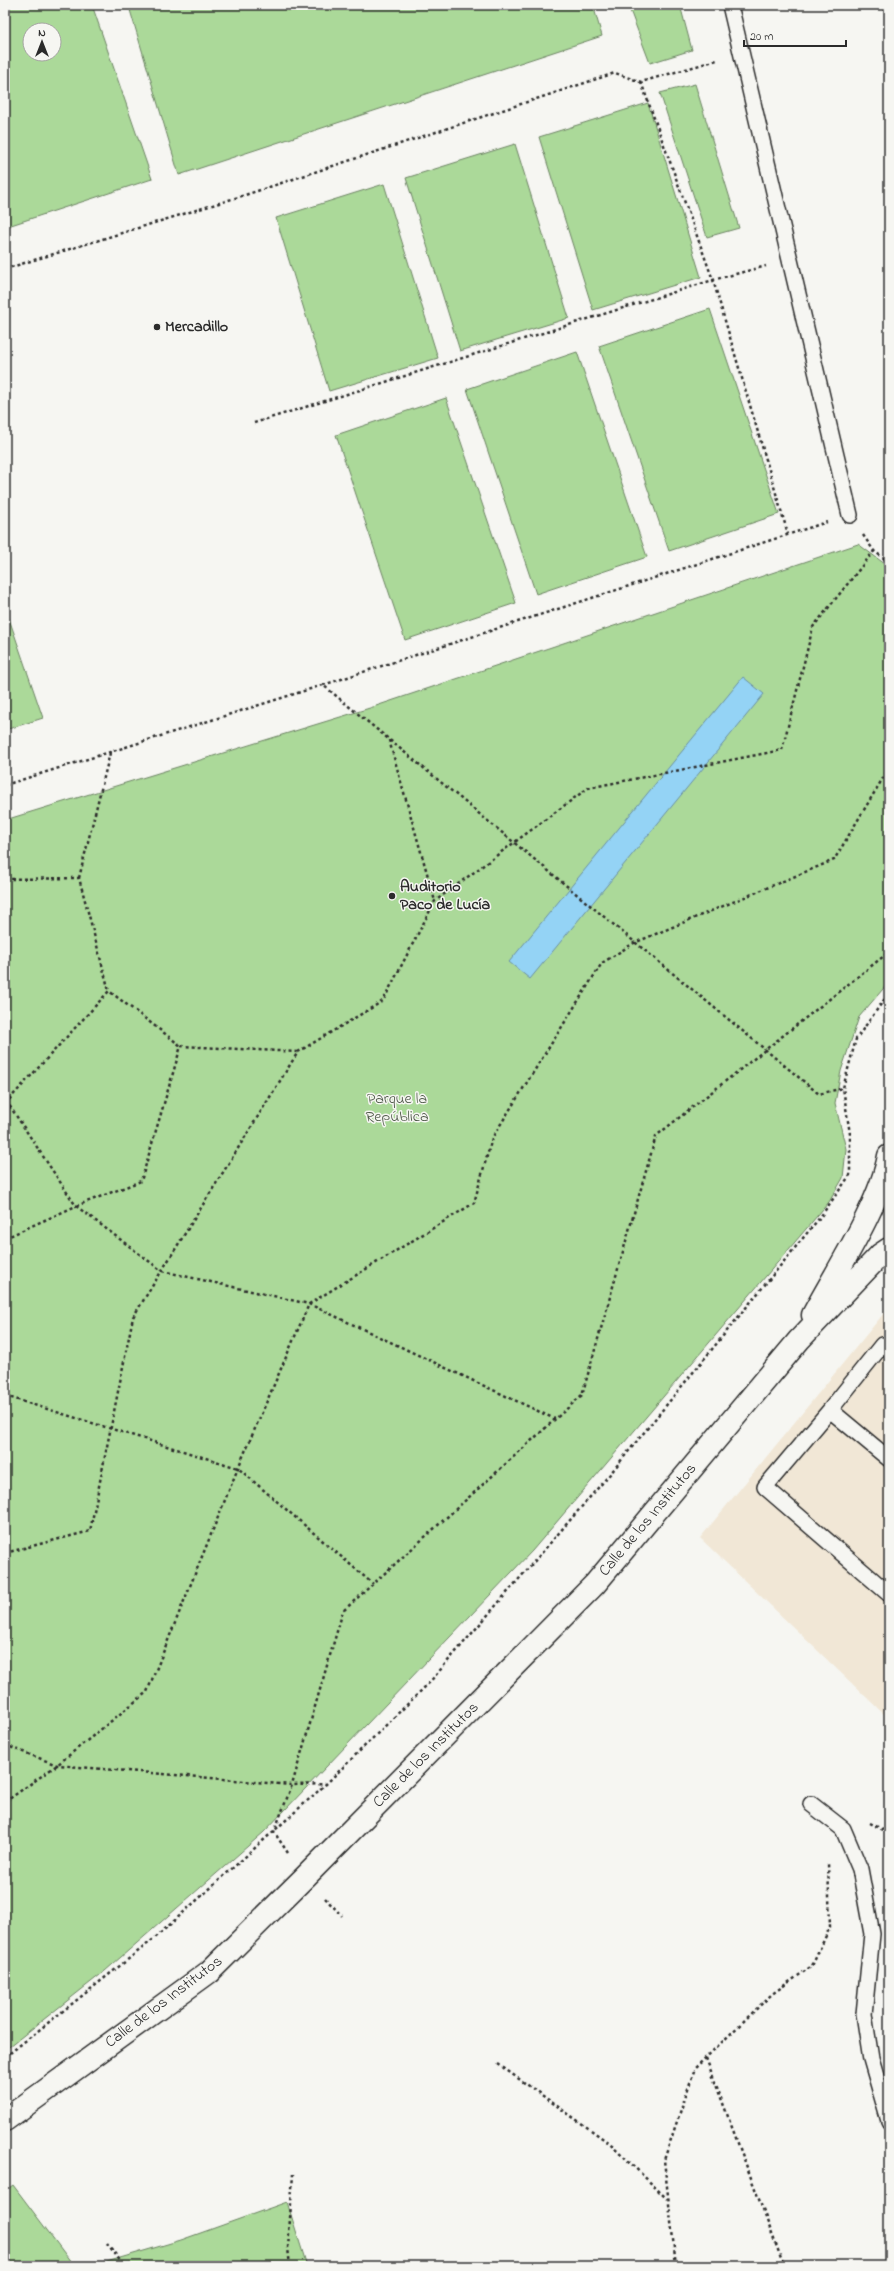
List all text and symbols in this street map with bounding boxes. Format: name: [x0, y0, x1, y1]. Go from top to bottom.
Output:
north arrow: [22, 22, 62, 62]
scale bar: [744, 22, 846, 48]
text: N: [38, 25, 46, 41]
text: 20 m: [750, 28, 773, 46]
place label: Mercadillo: [165, 315, 228, 339]
marker: Mercadillo: [152, 322, 162, 332]
place label: Auditorio Paco de Lucía: [400, 875, 491, 917]
marker: Auditorio Paco de Lucía: [387, 891, 397, 901]
park label: Parque la República: [365, 1087, 429, 1129]
street label: Calle de los Institutos: [593, 1458, 703, 1582]
street label: Calle de los Institutos: [367, 1696, 485, 1814]
street label: Calle de los Institutos: [100, 1950, 228, 2054]

